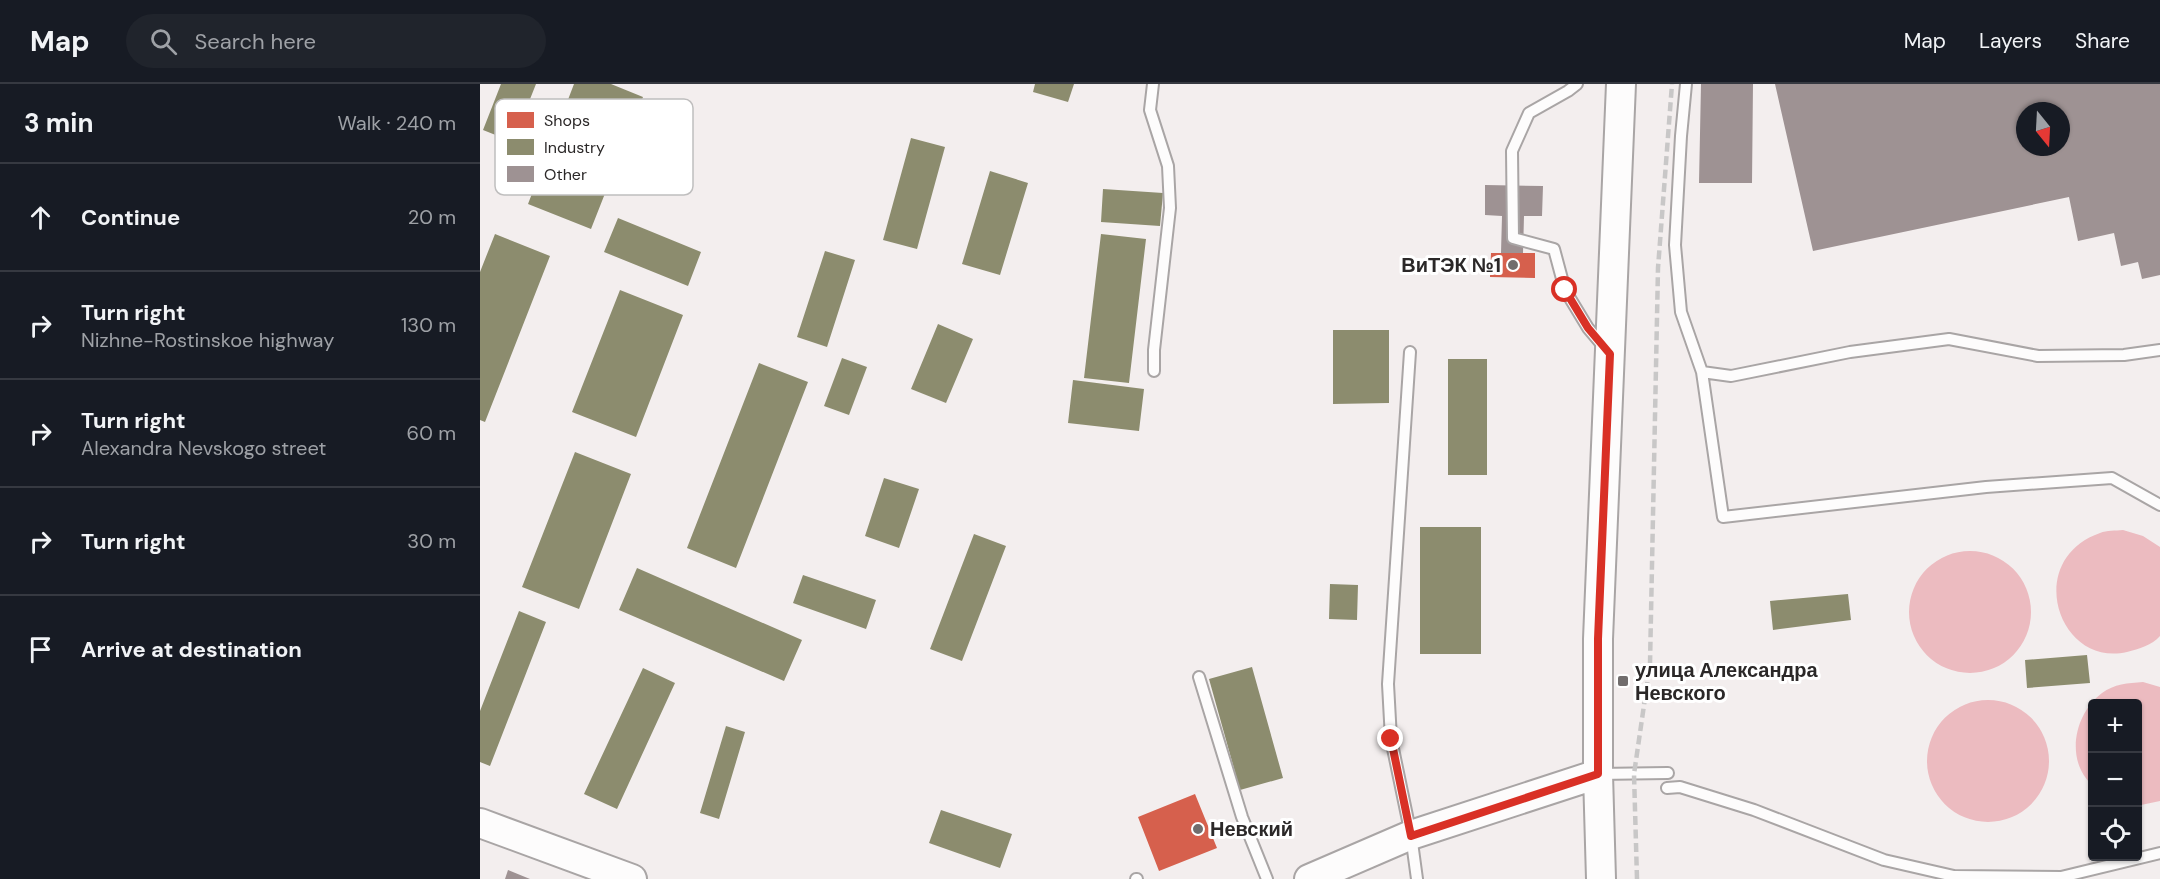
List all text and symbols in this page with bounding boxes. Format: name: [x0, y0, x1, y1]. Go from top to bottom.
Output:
search box: [126, 14, 546, 68]
text: Map: [30, 23, 90, 60]
icon: search: [147, 25, 180, 58]
text: Search here: [195, 27, 316, 56]
text: Map: [1904, 27, 1946, 55]
text: Layers: [1979, 27, 2042, 55]
text: Share: [2075, 27, 2130, 55]
legend: [495, 99, 693, 195]
north arrow: [2016, 102, 2070, 156]
text: 3 min: [24, 106, 93, 140]
text: Walk · 240 m: [337, 110, 456, 136]
text: Shops: [544, 110, 590, 131]
text: Industry: [544, 137, 605, 158]
text: Other: [544, 164, 587, 185]
icon: ahead: [24, 201, 57, 234]
text: Continue: [81, 203, 180, 232]
text: 20 m: [408, 204, 456, 230]
place label: ВиТЭК №1: [1401, 252, 1501, 278]
marker: ВиТЭК №1: [1506, 258, 1520, 272]
route start: [1551, 276, 1577, 302]
text: Turn right: [81, 298, 186, 327]
icon: right: [24, 309, 57, 342]
text: 130 m: [401, 312, 456, 338]
text: Nizhne-Rostinskoe highway: [81, 327, 334, 353]
text: Turn right: [81, 406, 186, 435]
icon: right: [24, 417, 57, 450]
text: 60 m: [407, 420, 456, 446]
text: Alexandra Nevskogo street: [81, 435, 326, 461]
icon: right: [24, 525, 57, 558]
text: Turn right: [81, 527, 186, 556]
text: 30 m: [407, 528, 456, 554]
icon: arrive: [24, 633, 57, 666]
text: Arrive at destination: [81, 635, 302, 664]
place label: улица Александра Невского: [1635, 657, 1818, 706]
marker: улица Александра Невского: [1616, 674, 1630, 688]
map controls: [2088, 699, 2142, 861]
button: +: [2088, 699, 2142, 753]
route end: [1377, 725, 1403, 751]
button: −: [2088, 753, 2142, 807]
button: locate: [2088, 807, 2142, 861]
place label: Невский: [1210, 816, 1293, 842]
marker: Невский: [1191, 822, 1205, 836]

